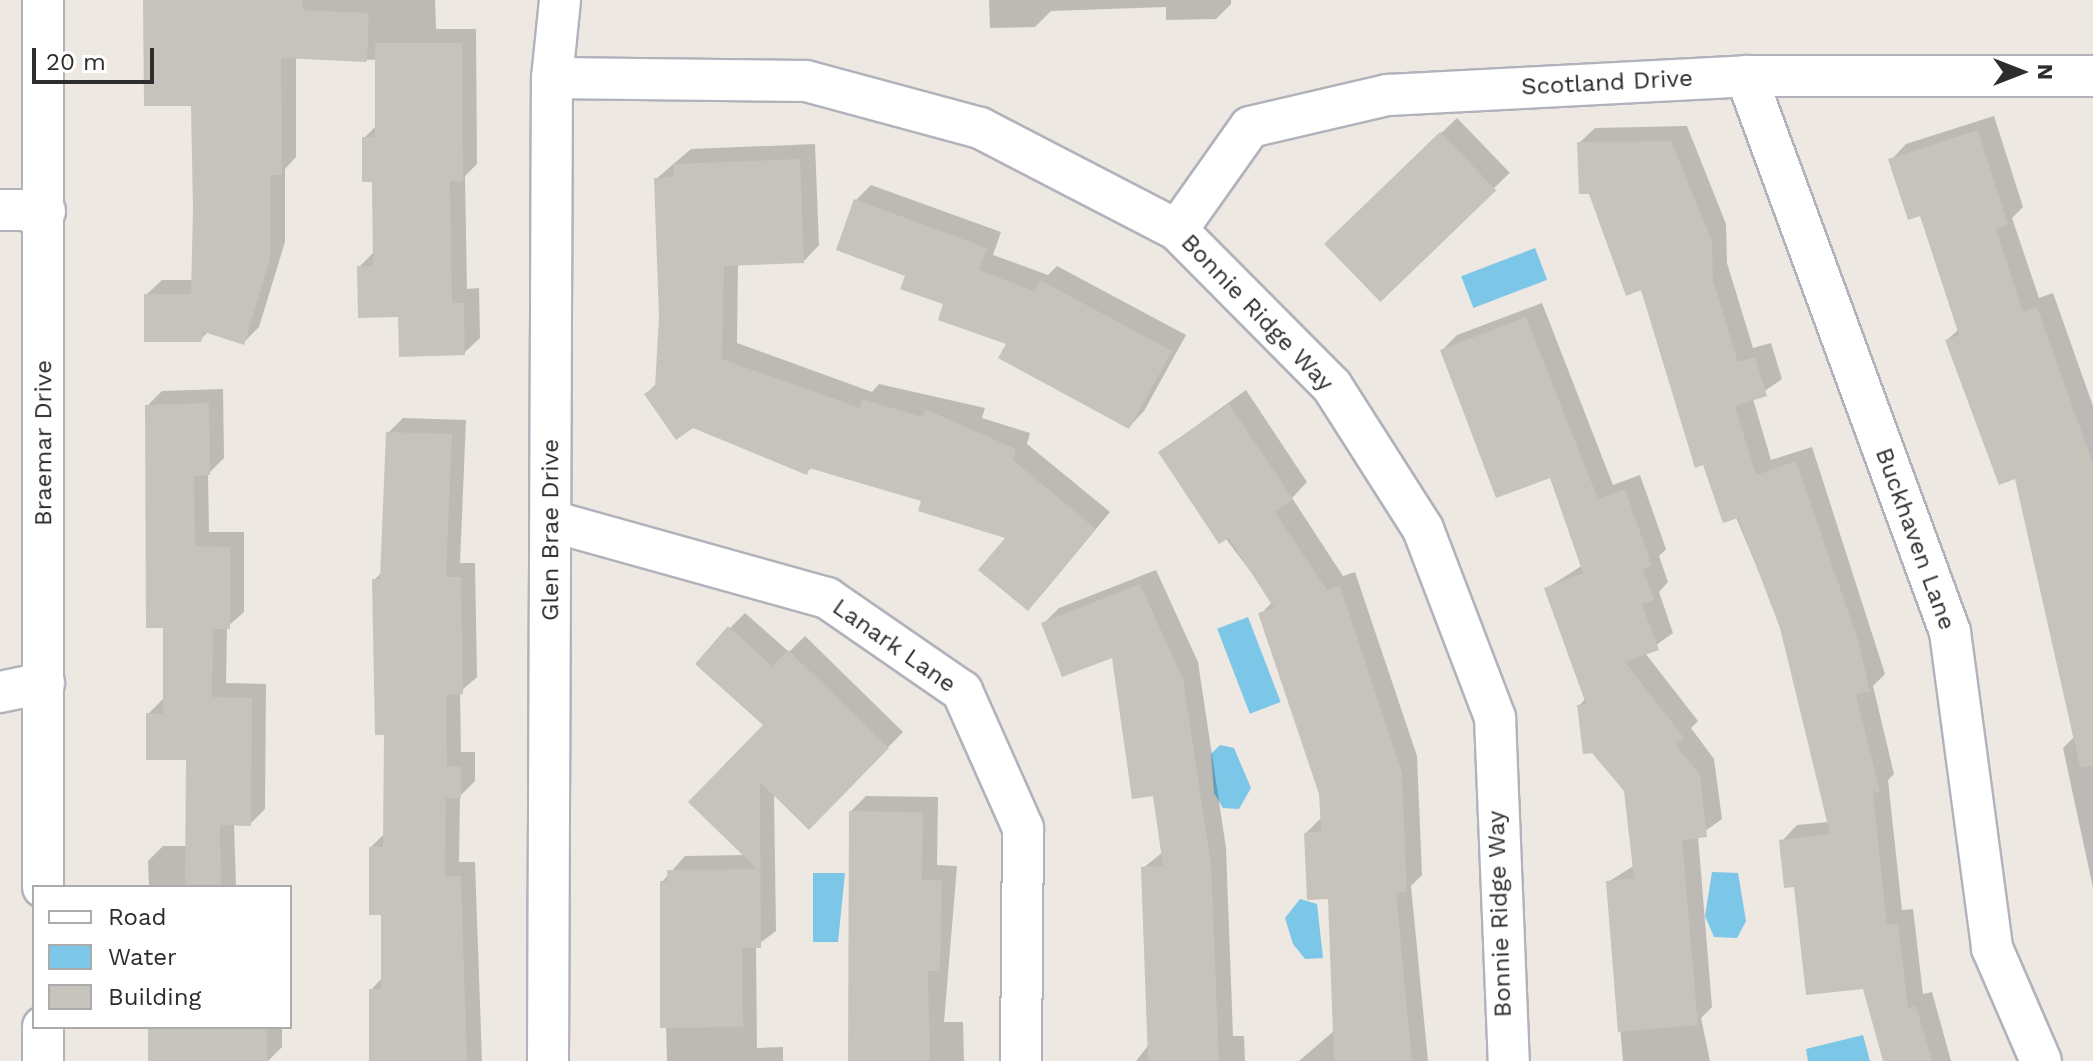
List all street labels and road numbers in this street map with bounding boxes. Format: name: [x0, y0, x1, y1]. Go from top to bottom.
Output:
street label: Scotland Drive: [1520, 64, 1694, 102]
street label: Bonnie Ridge Way: [1175, 228, 1339, 398]
street label: Braemar Drive: [30, 360, 58, 526]
street label: Glen Brae Drive: [537, 439, 565, 621]
street label: Buckhaven Lane: [1869, 444, 1961, 634]
street label: Lanark Lane: [827, 593, 961, 699]
street label: Bonnie Ridge Way: [1482, 810, 1518, 1018]

